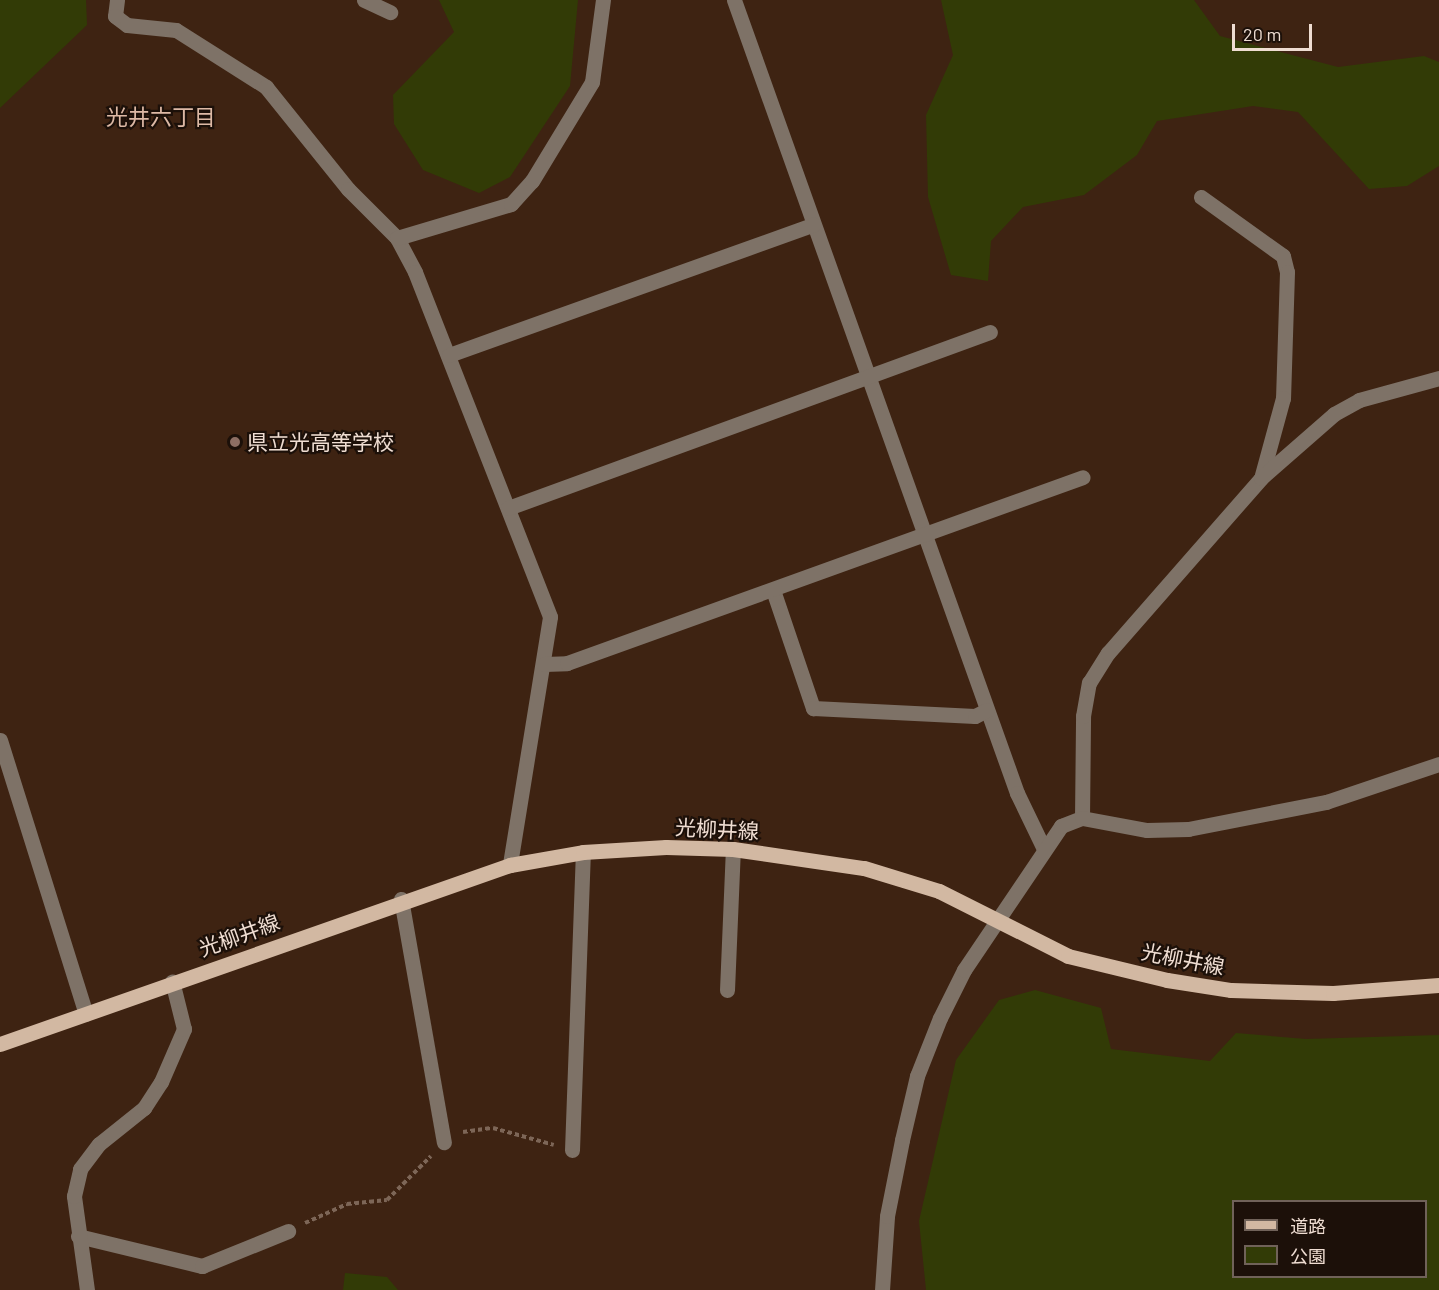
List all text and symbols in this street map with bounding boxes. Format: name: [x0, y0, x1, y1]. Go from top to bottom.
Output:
scale bar: [1235, 12, 1314, 50]
text: 20 m: [1243, 23, 1281, 45]
district label: 光井六丁目: [106, 104, 216, 130]
place label: 県立光高等学校: [247, 429, 394, 455]
marker: 県立光高等学校: [228, 435, 242, 449]
street label: 光柳井線: [674, 814, 760, 844]
street label: 光柳井線: [195, 909, 283, 961]
street label: 光柳井線: [1139, 939, 1227, 979]
legend: [1232, 1200, 1427, 1278]
text: 道路: [1290, 1215, 1326, 1237]
text: 公園: [1290, 1245, 1326, 1267]

